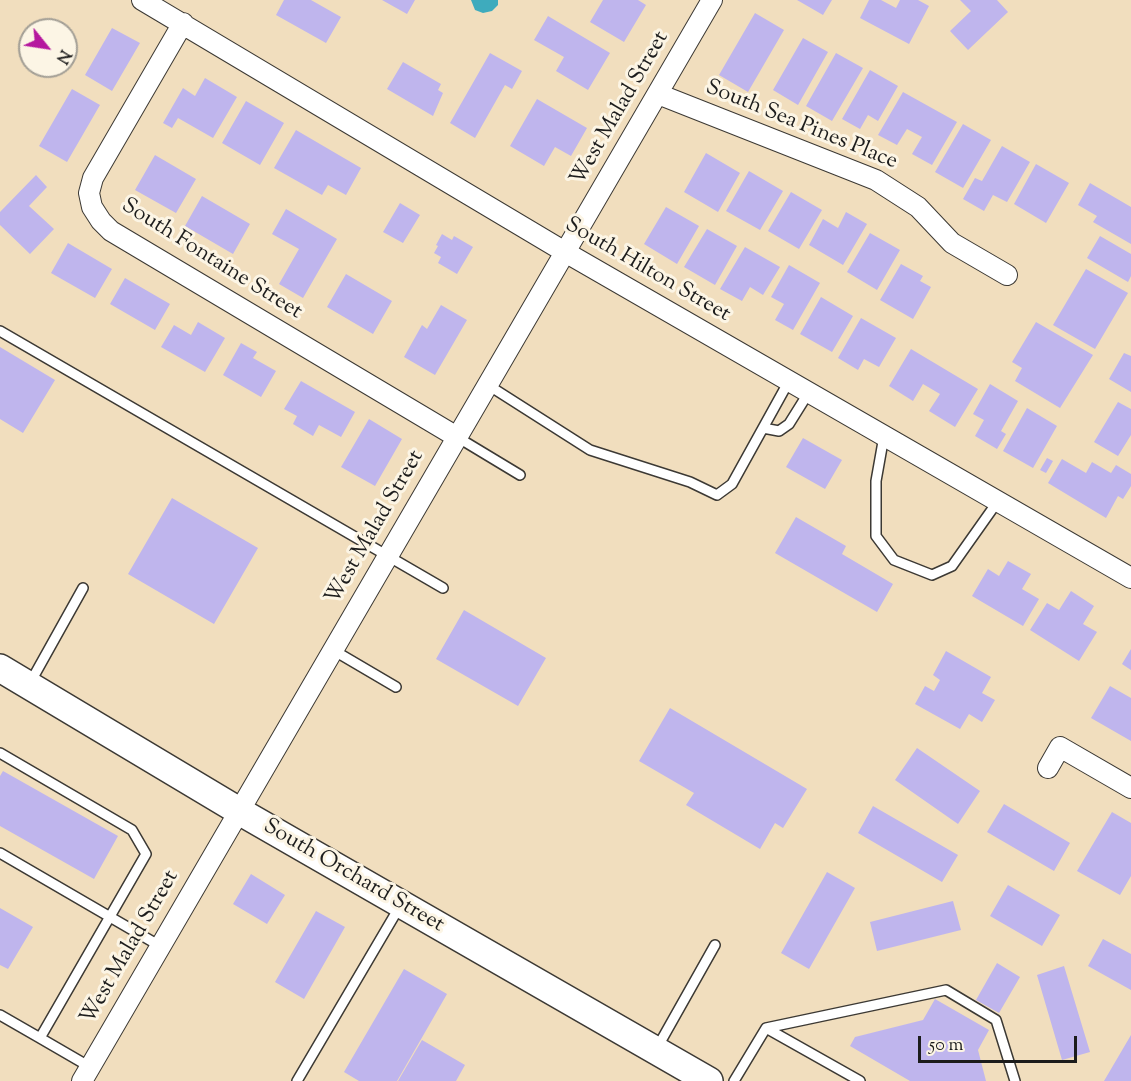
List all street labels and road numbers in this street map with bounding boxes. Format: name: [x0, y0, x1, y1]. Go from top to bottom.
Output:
street label: West Malad Street: [566, 27, 676, 191]
street label: South Sea Pines Place: [701, 75, 901, 177]
street label: South Fontaine Street: [116, 194, 306, 326]
street label: South Hilton Street: [560, 213, 734, 329]
street label: West Malad Street: [321, 446, 431, 610]
street label: South Orchard Street: [258, 814, 448, 940]
street label: West Malad Street: [76, 866, 186, 1030]

